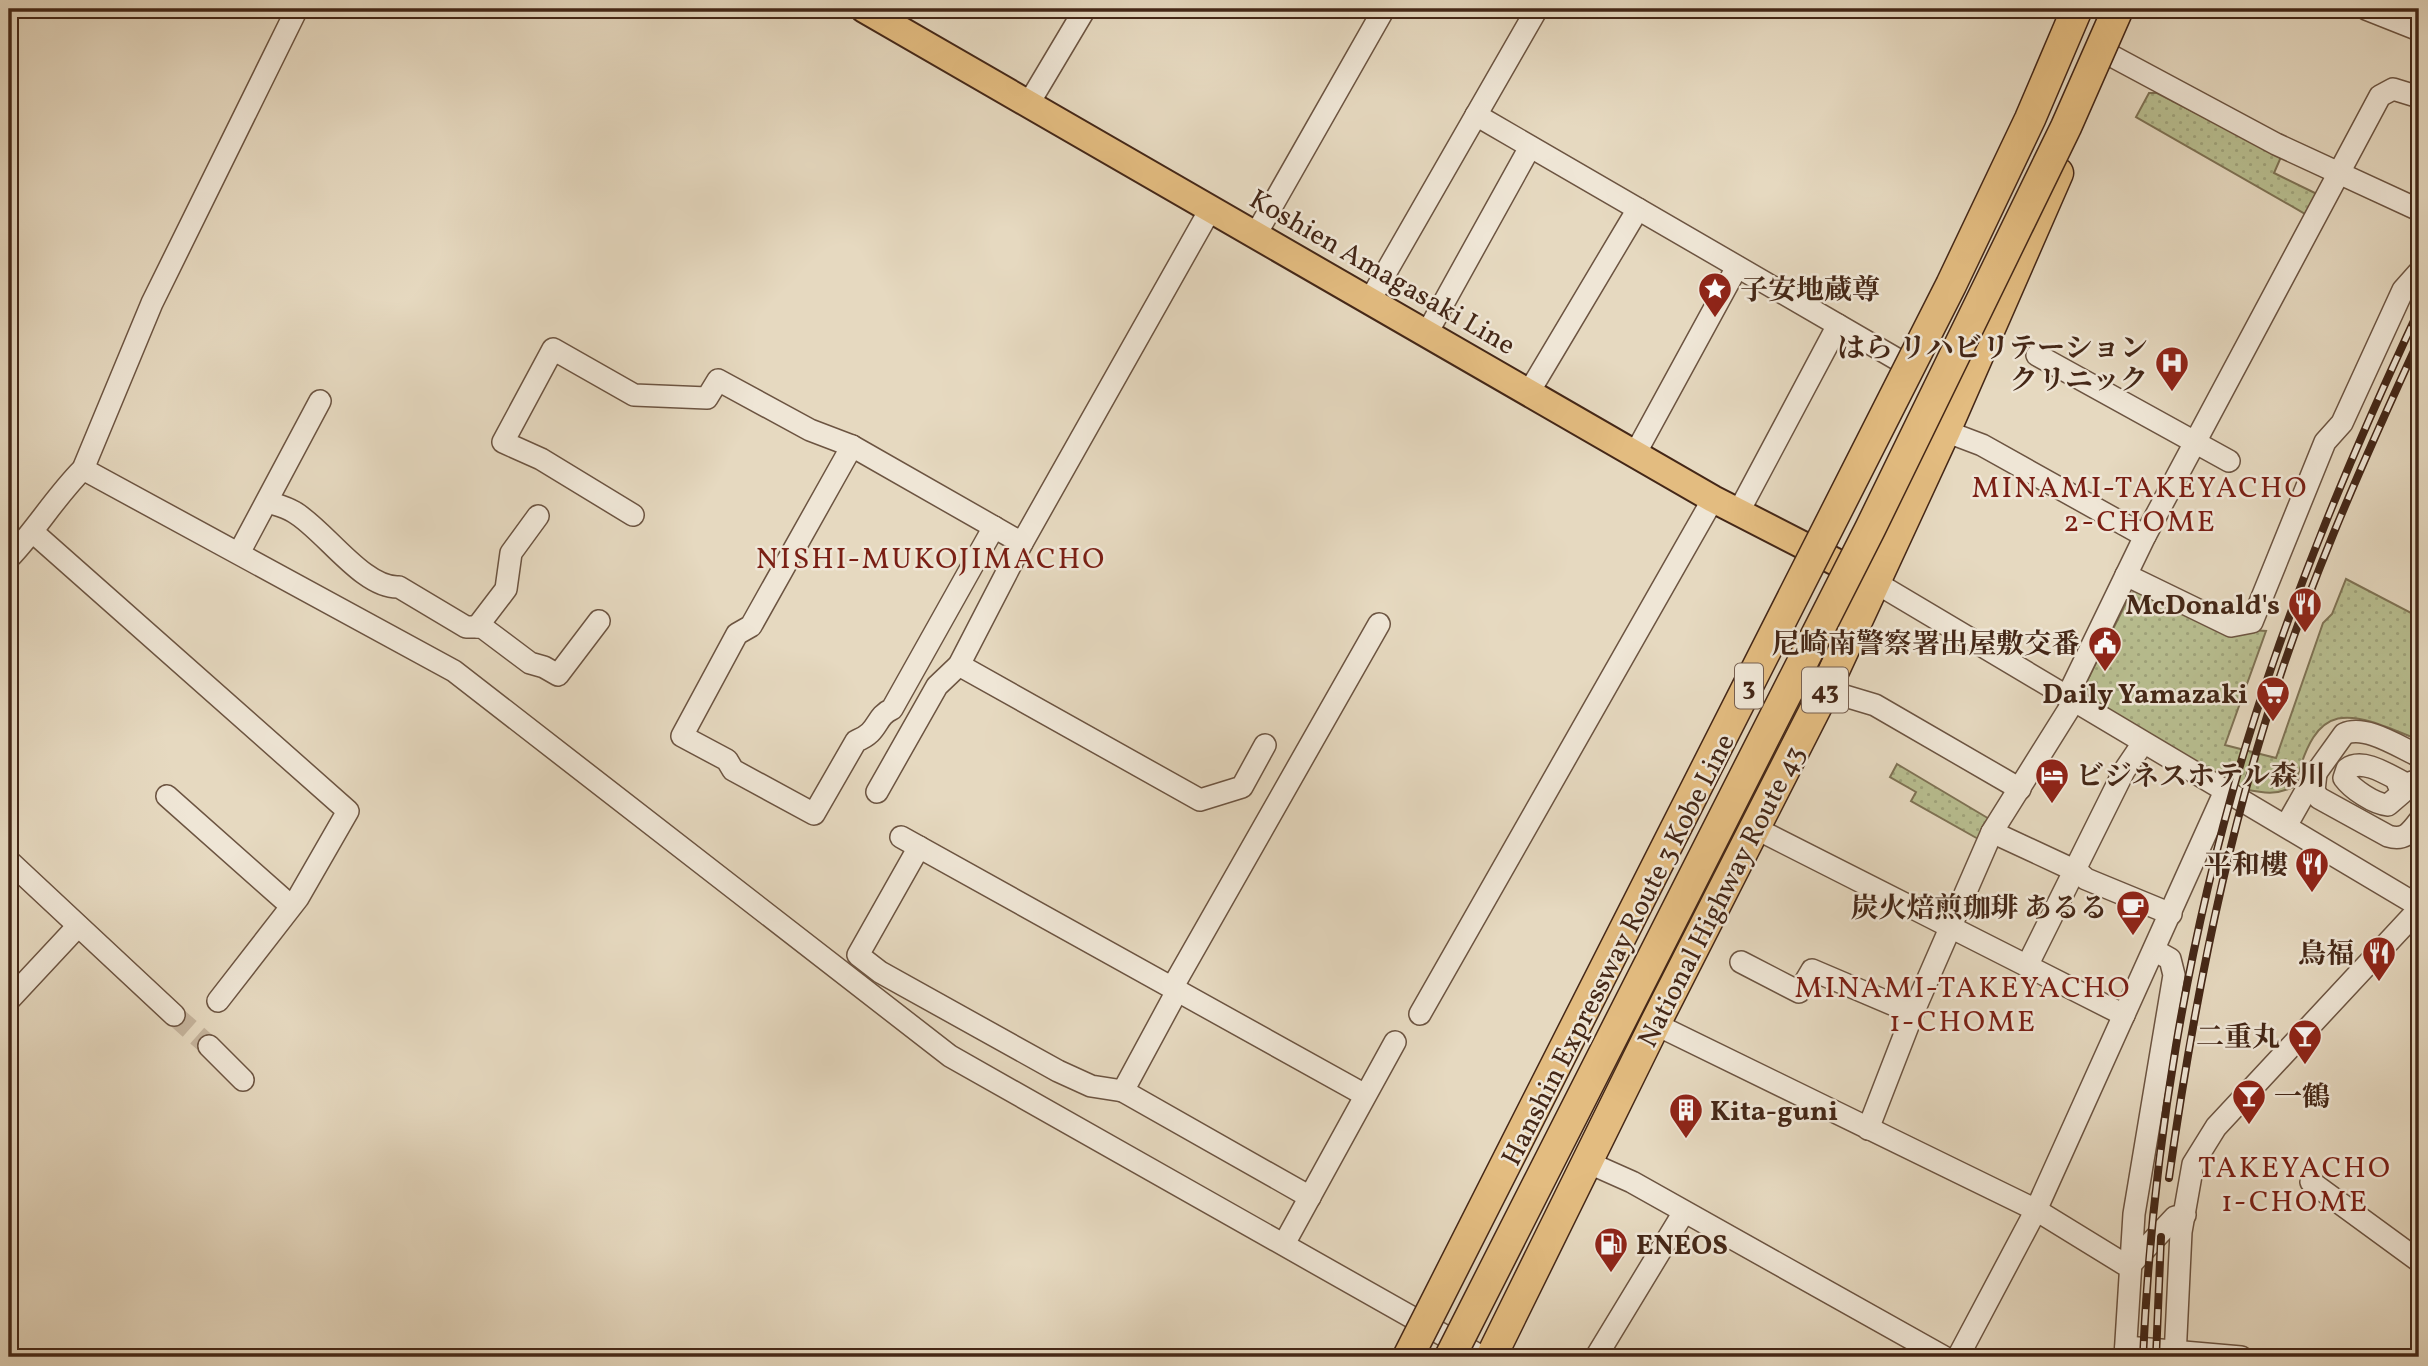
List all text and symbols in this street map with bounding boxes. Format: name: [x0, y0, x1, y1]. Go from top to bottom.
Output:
street label: Koshien Amagasaki Line: [1241, 181, 1522, 365]
place icon: 子安地蔵尊: [1696, 270, 1734, 319]
place label: 子安地蔵尊: [1740, 272, 1880, 311]
place label: はら リハビリテーション クリニック: [1837, 330, 2148, 401]
hospital icon: はら リハビリテーション クリニック: [2153, 344, 2191, 393]
district label: MINAMI-TAKEYACHO 2-CHOME: [1972, 468, 2308, 544]
district label: NISHI-MUKOJIMACHO: [756, 539, 1106, 581]
restaurant icon: McDonald's: [2286, 585, 2324, 634]
place label: McDonald's: [2126, 587, 2280, 626]
public building icon: 尼崎南警察署出屋敷交番: [2086, 624, 2124, 673]
place label: 尼崎南警察署出屋敷交番: [1772, 626, 2080, 665]
road number: 3: [1735, 664, 1763, 708]
road number: 43: [1802, 668, 1848, 712]
supermarket icon: Daily Yamazaki: [2254, 674, 2292, 723]
place label: Daily Yamazaki: [2042, 676, 2248, 715]
street label: Hanshin Expressway Route 3 Kobe Line: [1493, 727, 1746, 1173]
street label: National Highway Route 43: [1629, 740, 1815, 1055]
hotel icon: ビジネスホテル森川: [2033, 756, 2071, 805]
place label: ビジネスホテル森川: [2076, 758, 2326, 797]
restaurant icon: 平和樓: [2293, 845, 2331, 894]
place label: 平和樓: [2204, 847, 2288, 886]
cafe icon: 炭火焙煎珈琲 あるる: [2114, 888, 2152, 937]
place label: 炭火焙煎珈琲 あるる: [1850, 890, 2108, 929]
restaurant icon: 鳥福: [2360, 934, 2398, 983]
place label: 鳥福: [2298, 936, 2354, 975]
district label: MINAMI-TAKEYACHO 1-CHOME: [1795, 968, 2131, 1044]
bar icon: 二重丸: [2286, 1017, 2324, 1066]
place label: 二重丸: [2196, 1019, 2280, 1058]
bar icon: 一鶴: [2230, 1077, 2268, 1126]
place label: 一鶴: [2274, 1079, 2330, 1118]
building icon: Kita-guni: [1667, 1091, 1705, 1140]
place label: Kita-guni: [1710, 1093, 1838, 1132]
district label: TAKEYACHO 1-CHOME: [2198, 1148, 2392, 1224]
fuel station icon: ENEOS: [1592, 1225, 1630, 1274]
place label: ENEOS: [1636, 1227, 1728, 1266]

